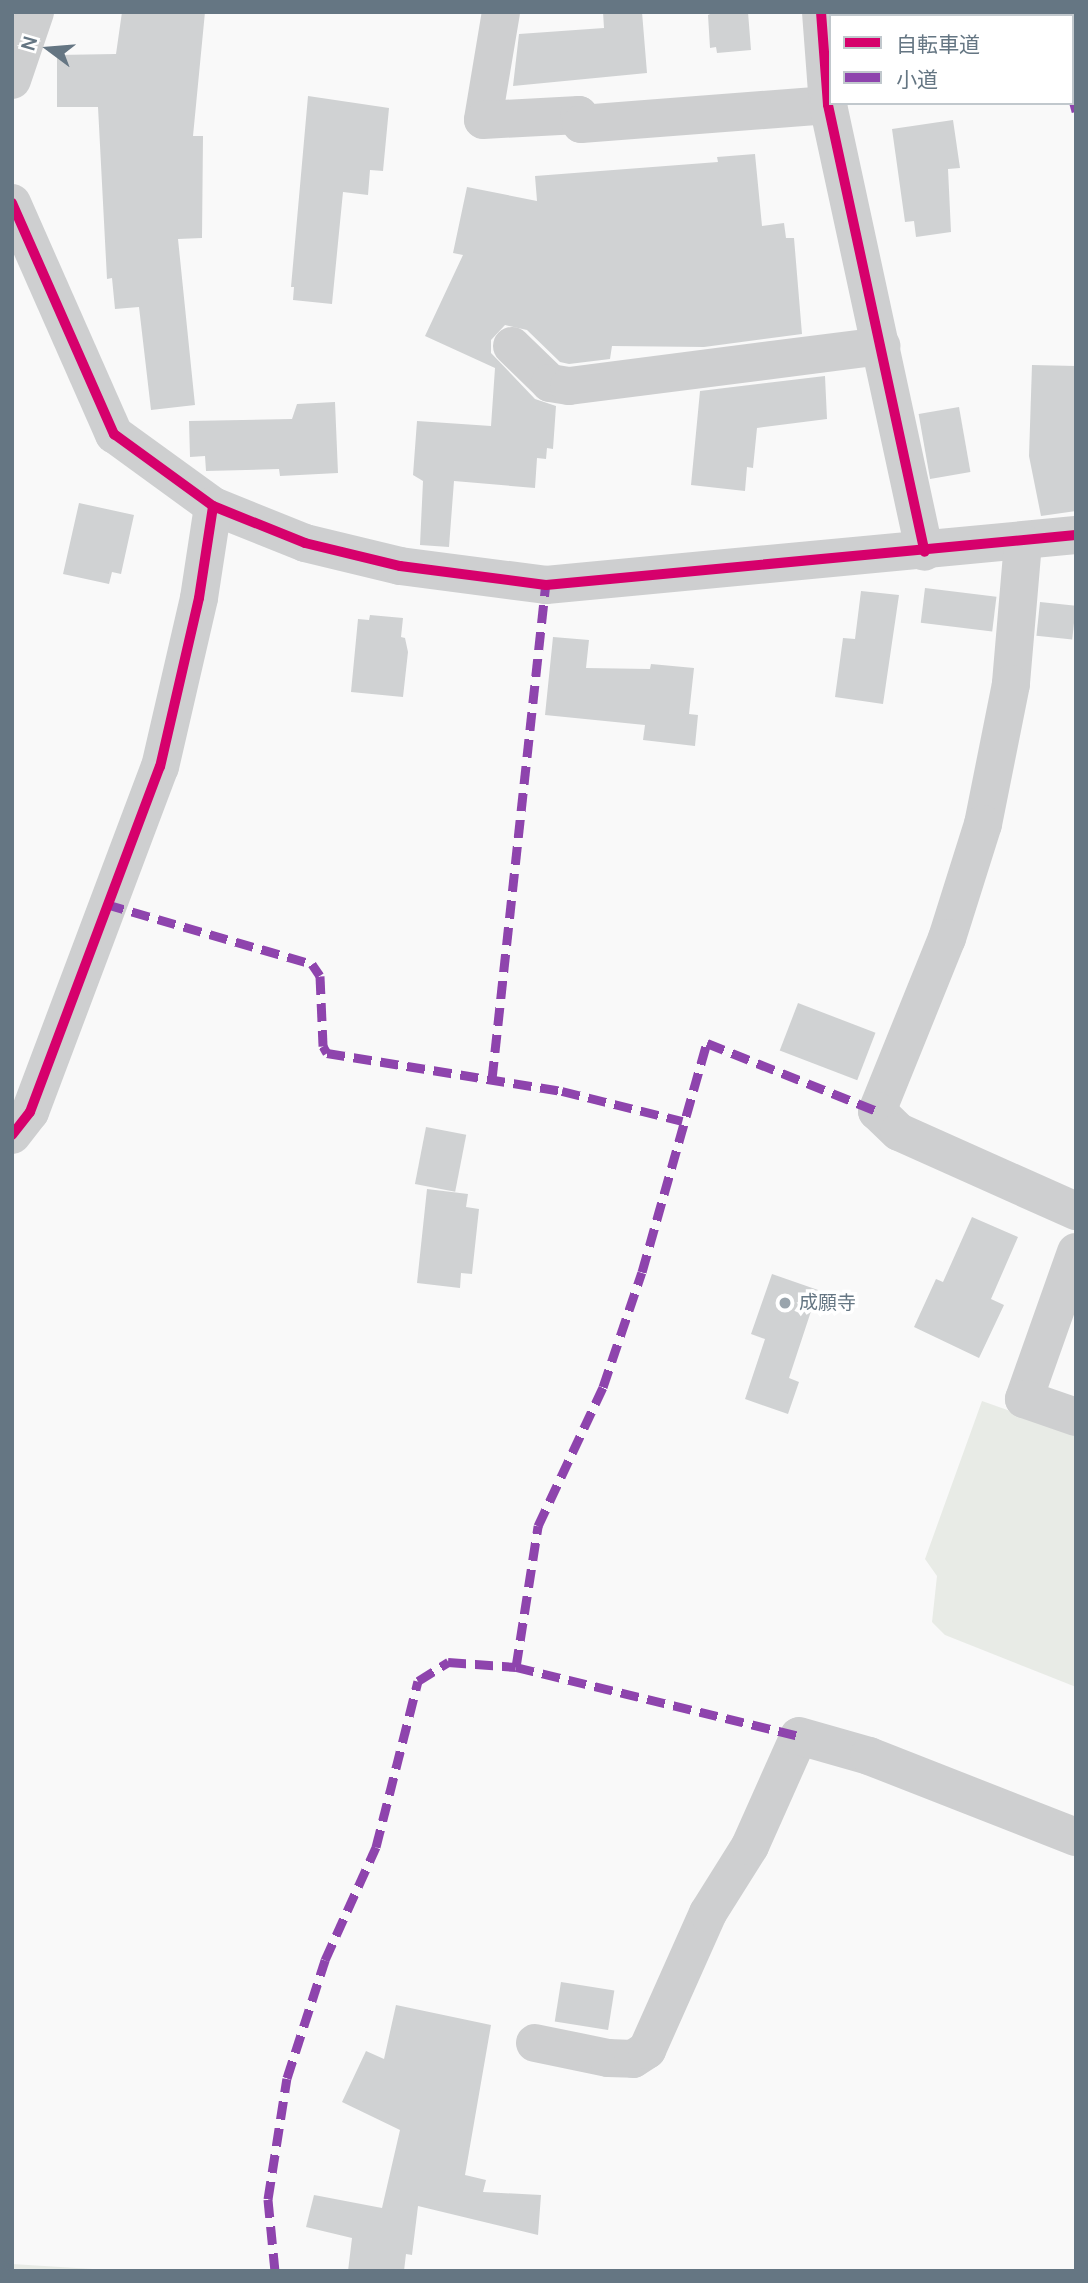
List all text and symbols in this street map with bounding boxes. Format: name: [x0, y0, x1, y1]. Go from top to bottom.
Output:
north arrow: [14, 14, 84, 84]
legend: [829, 14, 1074, 105]
text: 自転車道: [896, 30, 980, 58]
text: N: [14, 33, 43, 53]
text: 小道: [896, 65, 938, 93]
place label: 成願寺: [799, 1292, 856, 1314]
marker: 成願寺: [777, 1295, 793, 1311]

